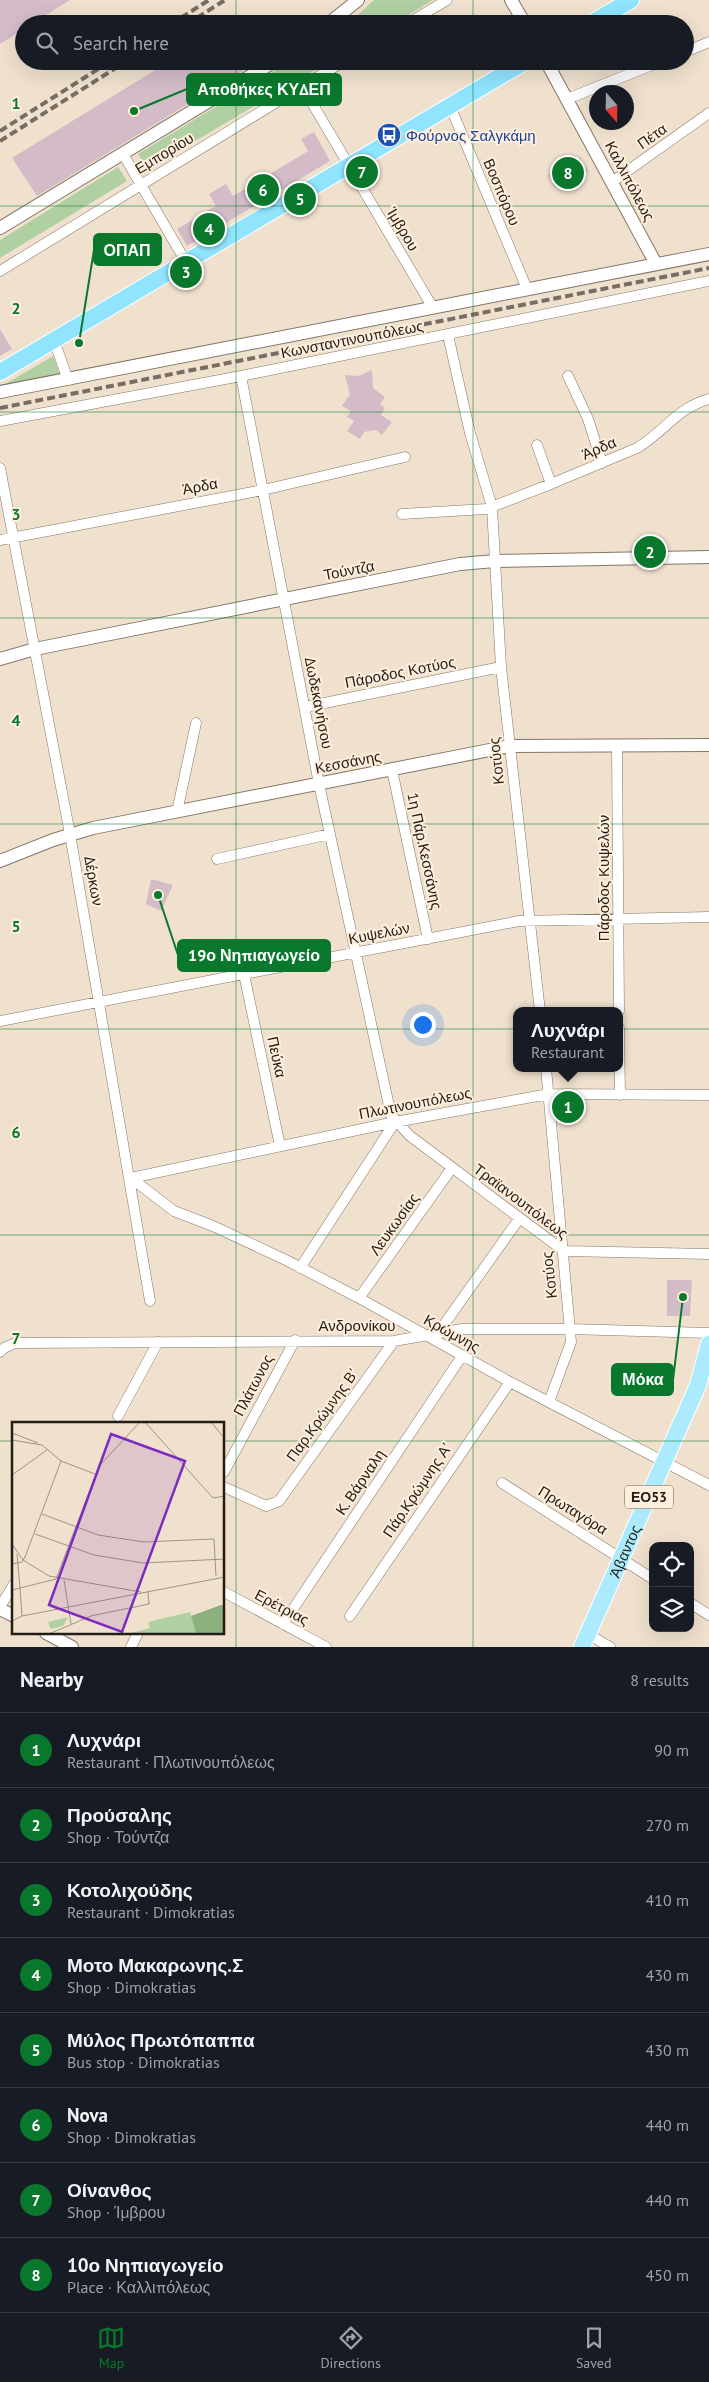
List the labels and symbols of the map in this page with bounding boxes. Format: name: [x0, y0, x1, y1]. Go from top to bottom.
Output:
callout: Αποθήκες ΚΥΔΕΠ: [187, 74, 341, 105]
text: Αποθήκες ΚΥΔΕΠ: [197, 79, 331, 99]
north arrow: [589, 85, 634, 130]
text: 1: [11, 93, 21, 113]
street label: Πέτα: [633, 119, 671, 153]
bus stop icon: Φούρνος Σαλγκάμη: [376, 122, 402, 148]
place label: Φούρνος Σαλγκάμη: [406, 126, 536, 145]
street label: Εμπορίου: [131, 128, 197, 178]
street label: Καλλιπόλεως: [601, 138, 659, 224]
pin: 7: [346, 153, 378, 191]
pin: 8: [552, 154, 584, 192]
street label: Βοσπόρου: [479, 156, 525, 228]
pin: 6: [247, 171, 279, 209]
pin: 5: [284, 180, 316, 218]
street label: Ίμβρου: [382, 203, 423, 254]
pin: 4: [193, 210, 225, 248]
callout: ΟΠΑΠ: [94, 234, 161, 265]
text: ΟΠΑΠ: [103, 240, 151, 260]
pin: 3: [170, 253, 202, 291]
text: 2: [11, 298, 21, 318]
street label: Κωνσταντινουπόλεως: [279, 316, 425, 362]
street label: Άρδα: [579, 432, 619, 464]
street label: Άρδα: [181, 473, 220, 499]
text: 3: [11, 504, 21, 524]
pin: 2: [634, 533, 666, 571]
street label: Τούντζα: [322, 556, 376, 584]
street label: Πάροδος Κοτύος: [343, 652, 457, 692]
street label: Δωδεκανήσου: [301, 656, 337, 750]
text: 4: [11, 710, 21, 730]
street label: Κοτύος: [484, 736, 508, 786]
street label: Κεσσάνης: [313, 746, 383, 778]
street label: 1η Πάρ.Κεσσάνης: [403, 791, 447, 911]
street label: Πάροδος Κυψελών: [594, 815, 613, 941]
street label: Δέρκων: [80, 855, 108, 907]
text: 5: [11, 916, 21, 936]
street label: Κυψελών: [347, 918, 411, 948]
callout: 19ο Νηπιαγωγείο: [178, 940, 330, 971]
text: 19ο Νηπιαγωγείο: [188, 945, 320, 965]
your location: [410, 1012, 436, 1038]
street label: Πεύκα: [263, 1035, 291, 1080]
street label: Πλωτινουπόλεως: [357, 1083, 473, 1123]
pin: 1: [552, 1088, 584, 1126]
text: 6: [11, 1122, 21, 1142]
street label: Τραϊανουπόλεως: [470, 1159, 572, 1243]
street label: Λευκωσίας: [365, 1189, 423, 1259]
street label: Κοτύος: [537, 1250, 561, 1300]
street label: Κρώμνης: [420, 1310, 484, 1356]
street label: Ανδρονίκου: [318, 1316, 396, 1335]
text: 7: [11, 1328, 21, 1348]
street label: Πλάτωνος: [229, 1351, 277, 1419]
callout: Μόκα: [612, 1364, 673, 1395]
street label: Παρ.Κρώμνης Β': [282, 1365, 362, 1465]
text: Μόκα: [622, 1369, 664, 1389]
inset map: [12, 1422, 225, 1634]
street label: Πάρ.Κρώμνης Α': [378, 1439, 456, 1541]
street label: Κ. Βάρναλη: [331, 1445, 389, 1519]
street label: Πρωταγόρα: [535, 1481, 612, 1539]
road number: ΕΟ53: [625, 1485, 673, 1508]
street label: Άβαντος: [604, 1521, 645, 1580]
street label: Ερέτριας: [252, 1585, 312, 1629]

